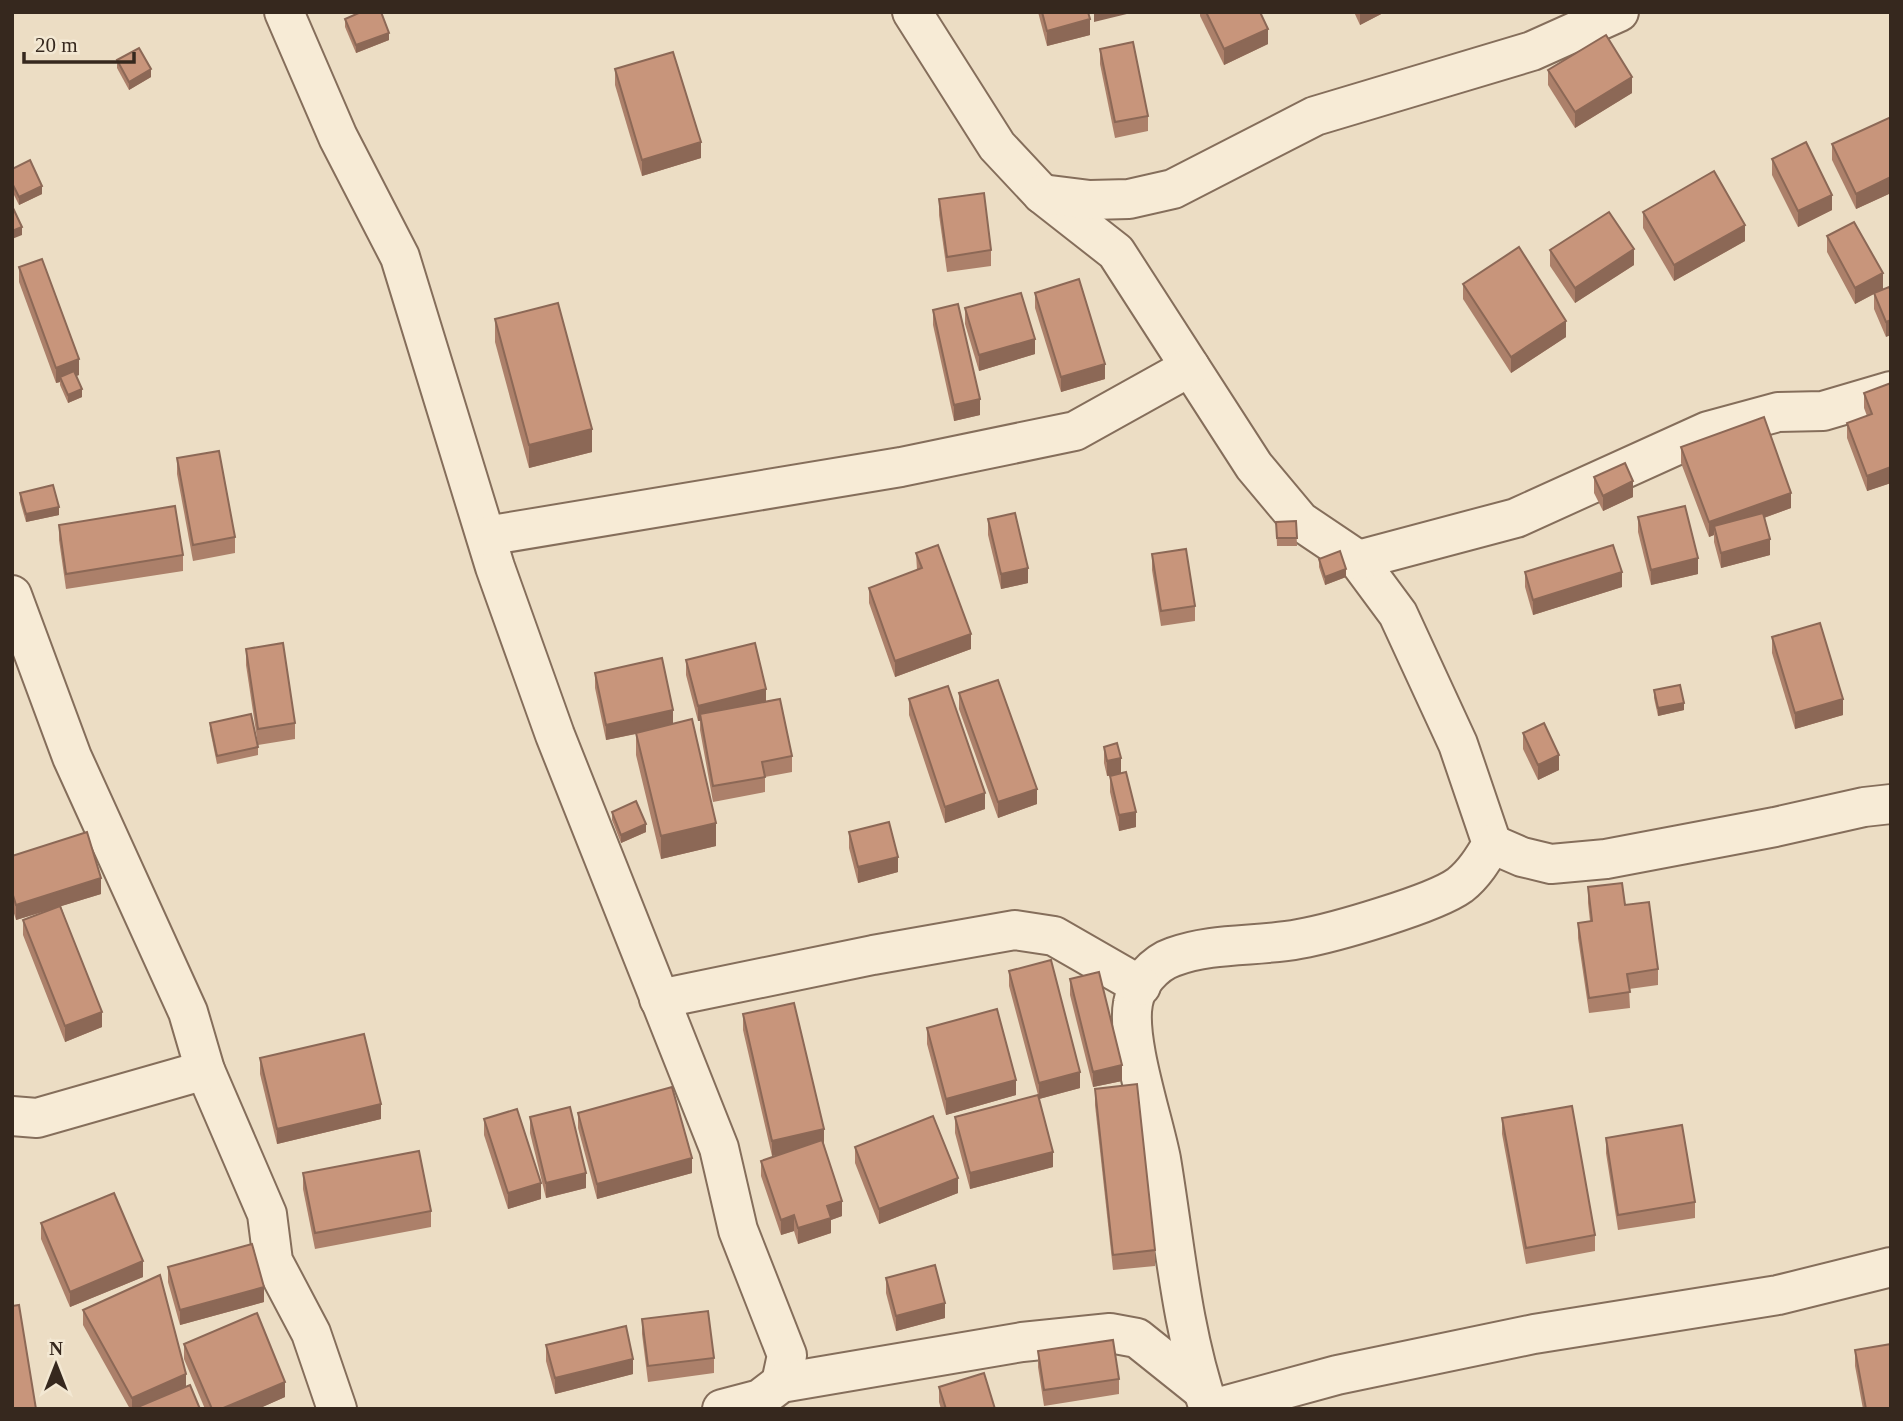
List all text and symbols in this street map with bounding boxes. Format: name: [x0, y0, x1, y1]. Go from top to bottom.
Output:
scale bar: [24, 21, 135, 65]
text: 20 m: [35, 33, 78, 57]
north arrow: [21, 1330, 91, 1400]
text: N: [49, 1338, 63, 1359]

